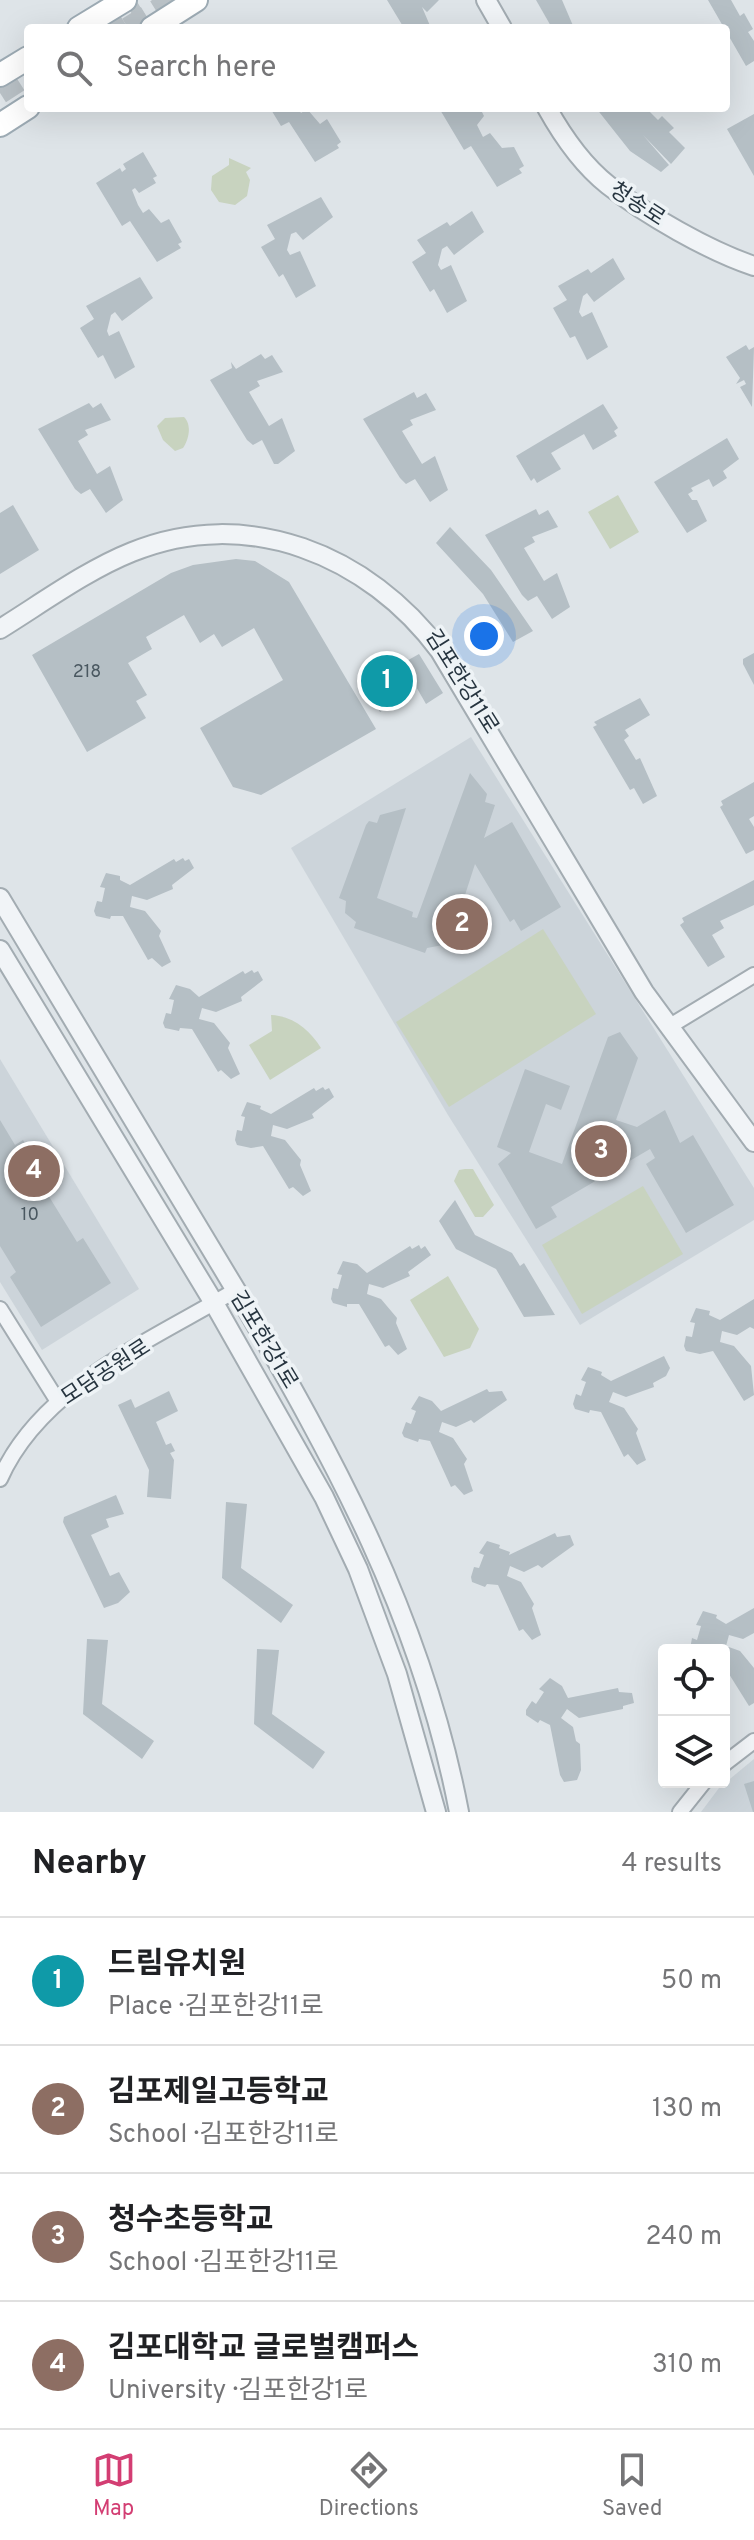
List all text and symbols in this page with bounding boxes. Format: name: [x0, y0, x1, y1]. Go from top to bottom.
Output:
search box: [24, 24, 730, 112]
icon: search: [52, 46, 96, 90]
text: Search here: [116, 50, 276, 87]
street label: 청송로: [604, 177, 669, 233]
your location: [464, 616, 504, 656]
street label: 김포한강11로: [418, 625, 503, 739]
pin: 1: [361, 651, 413, 711]
house number: 218: [73, 661, 101, 684]
pin: 2: [436, 894, 488, 954]
pin: 3: [575, 1121, 627, 1181]
pin: 4: [8, 1141, 60, 1201]
house number: 10: [21, 1204, 39, 1227]
street label: 김포한강1로: [223, 1286, 303, 1394]
street label: 모담공원로: [57, 1334, 156, 1412]
map controls: [658, 1644, 730, 1788]
button: locate: [658, 1644, 730, 1716]
button: layers: [658, 1716, 730, 1788]
text: Nearby: [32, 1843, 147, 1886]
text: 4 results: [621, 1848, 722, 1881]
text: 드림유치원: [108, 1947, 246, 1984]
text: 1: [53, 1965, 63, 1998]
text: 50 m: [661, 1965, 722, 1998]
text: Place · 김포한강11로: [108, 1991, 324, 2024]
text: 김포제일고등학교: [108, 2075, 329, 2112]
text: 2: [50, 2093, 66, 2126]
text: 130 m: [652, 2093, 722, 2126]
text: School · 김포한강11로: [108, 2119, 339, 2152]
text: 청수초등학교: [108, 2203, 274, 2240]
text: 3: [50, 2221, 66, 2254]
text: 240 m: [645, 2221, 722, 2254]
text: School · 김포한강11로: [108, 2247, 339, 2280]
text: 김포대학교 글로벌캠퍼스: [108, 2331, 419, 2368]
text: 4: [50, 2349, 66, 2382]
text: 310 m: [652, 2349, 722, 2382]
text: University · 김포한강1로: [108, 2375, 368, 2408]
tab: Map: [92, 2448, 136, 2523]
tab: Directions: [319, 2448, 419, 2523]
tab: Saved: [602, 2448, 662, 2523]

